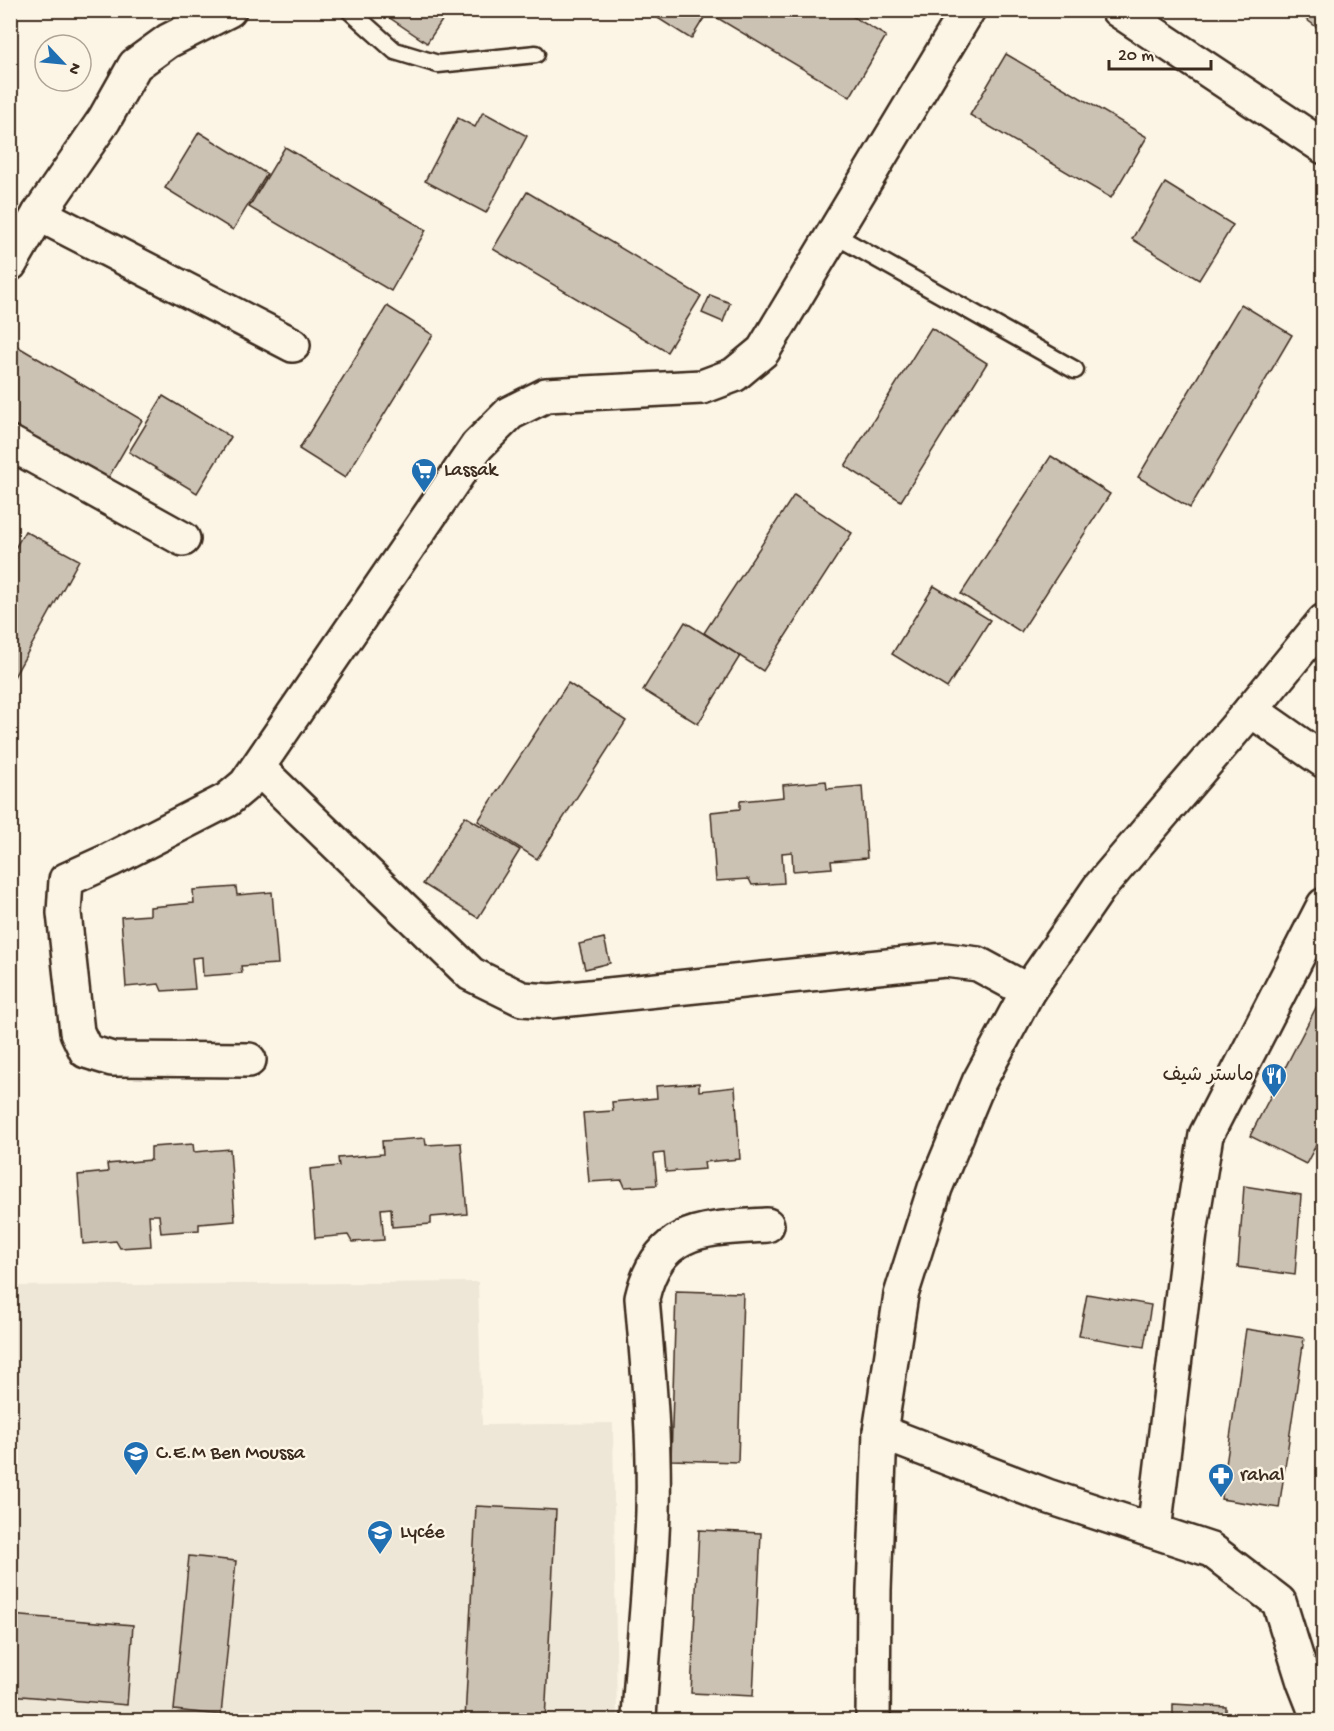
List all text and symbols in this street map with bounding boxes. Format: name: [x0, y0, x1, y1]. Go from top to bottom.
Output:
north arrow: [33, 33, 93, 93]
scale bar: [1109, 33, 1211, 71]
text: 20 m: [1118, 46, 1154, 67]
text: N: [62, 59, 84, 77]
supermarket icon: Lassak: [409, 456, 439, 494]
place label: Lassak: [444, 460, 499, 483]
restaurant icon: ماستر شيف: [1259, 1061, 1289, 1099]
place label: ماستر شيف: [1162, 1064, 1254, 1088]
school or university icon: C.E.M Ben Moussa: [121, 1439, 151, 1477]
place label: C.E.M Ben Moussa: [156, 1443, 306, 1466]
pharmacy icon: rahal: [1206, 1461, 1236, 1499]
place label: rahal: [1240, 1465, 1284, 1488]
school or university icon: Lycée: [365, 1518, 395, 1556]
place label: Lycée: [400, 1522, 445, 1545]

